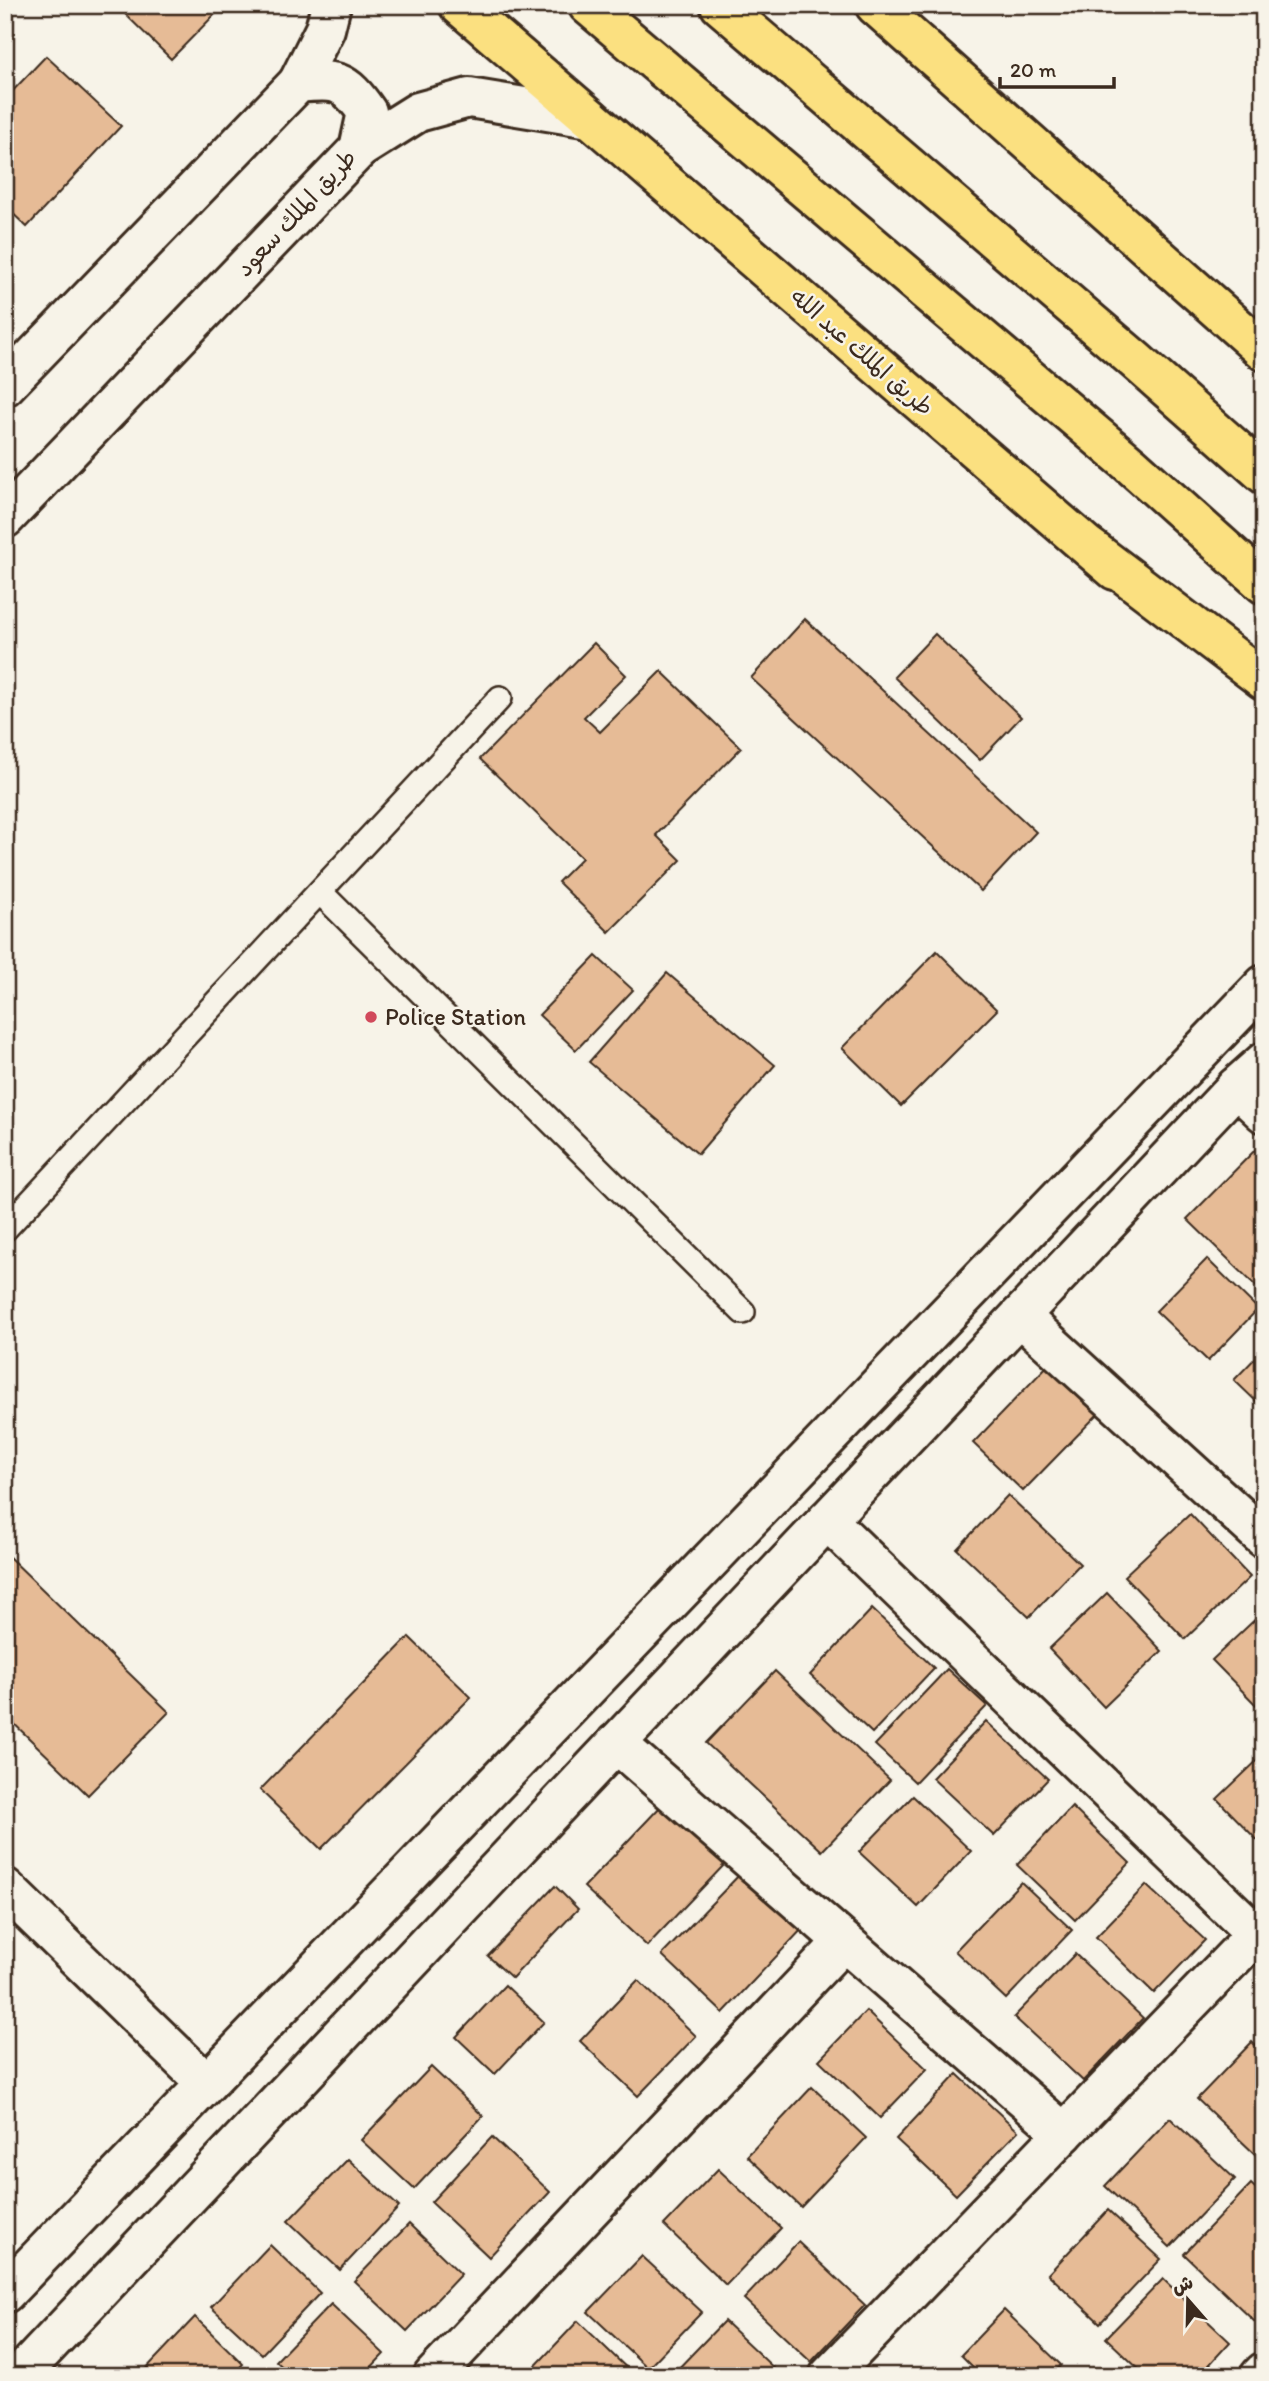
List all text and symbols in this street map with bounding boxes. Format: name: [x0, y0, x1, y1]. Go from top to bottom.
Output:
scale bar: [1000, 46, 1113, 90]
text: 20 m: [1010, 57, 1057, 82]
street label: طريق الملك سعود: [229, 143, 364, 284]
street label: طريق الملك عبد الله: [785, 282, 940, 422]
place label: Police Station: [385, 1002, 526, 1031]
marker: Police Station: [363, 1009, 379, 1025]
north arrow: [1154, 2266, 1224, 2336]
text: ش: [1169, 2270, 1196, 2299]

